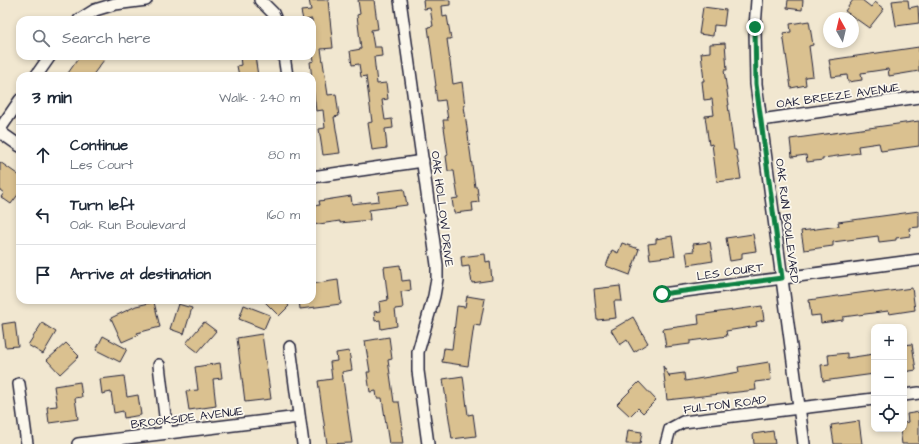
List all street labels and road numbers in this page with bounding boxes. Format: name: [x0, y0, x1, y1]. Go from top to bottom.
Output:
street label: OAK BREEZE AVENUE: [775, 79, 901, 113]
street label: OAK HOLLOW DRIVE: [426, 150, 458, 268]
street label: OAK RUN BOULEVARD: [771, 158, 803, 285]
street label: LES COURT: [696, 259, 765, 285]
street label: FULTON ROAD: [683, 391, 768, 419]
street label: BROOKSIDE AVENUE: [130, 403, 244, 433]

